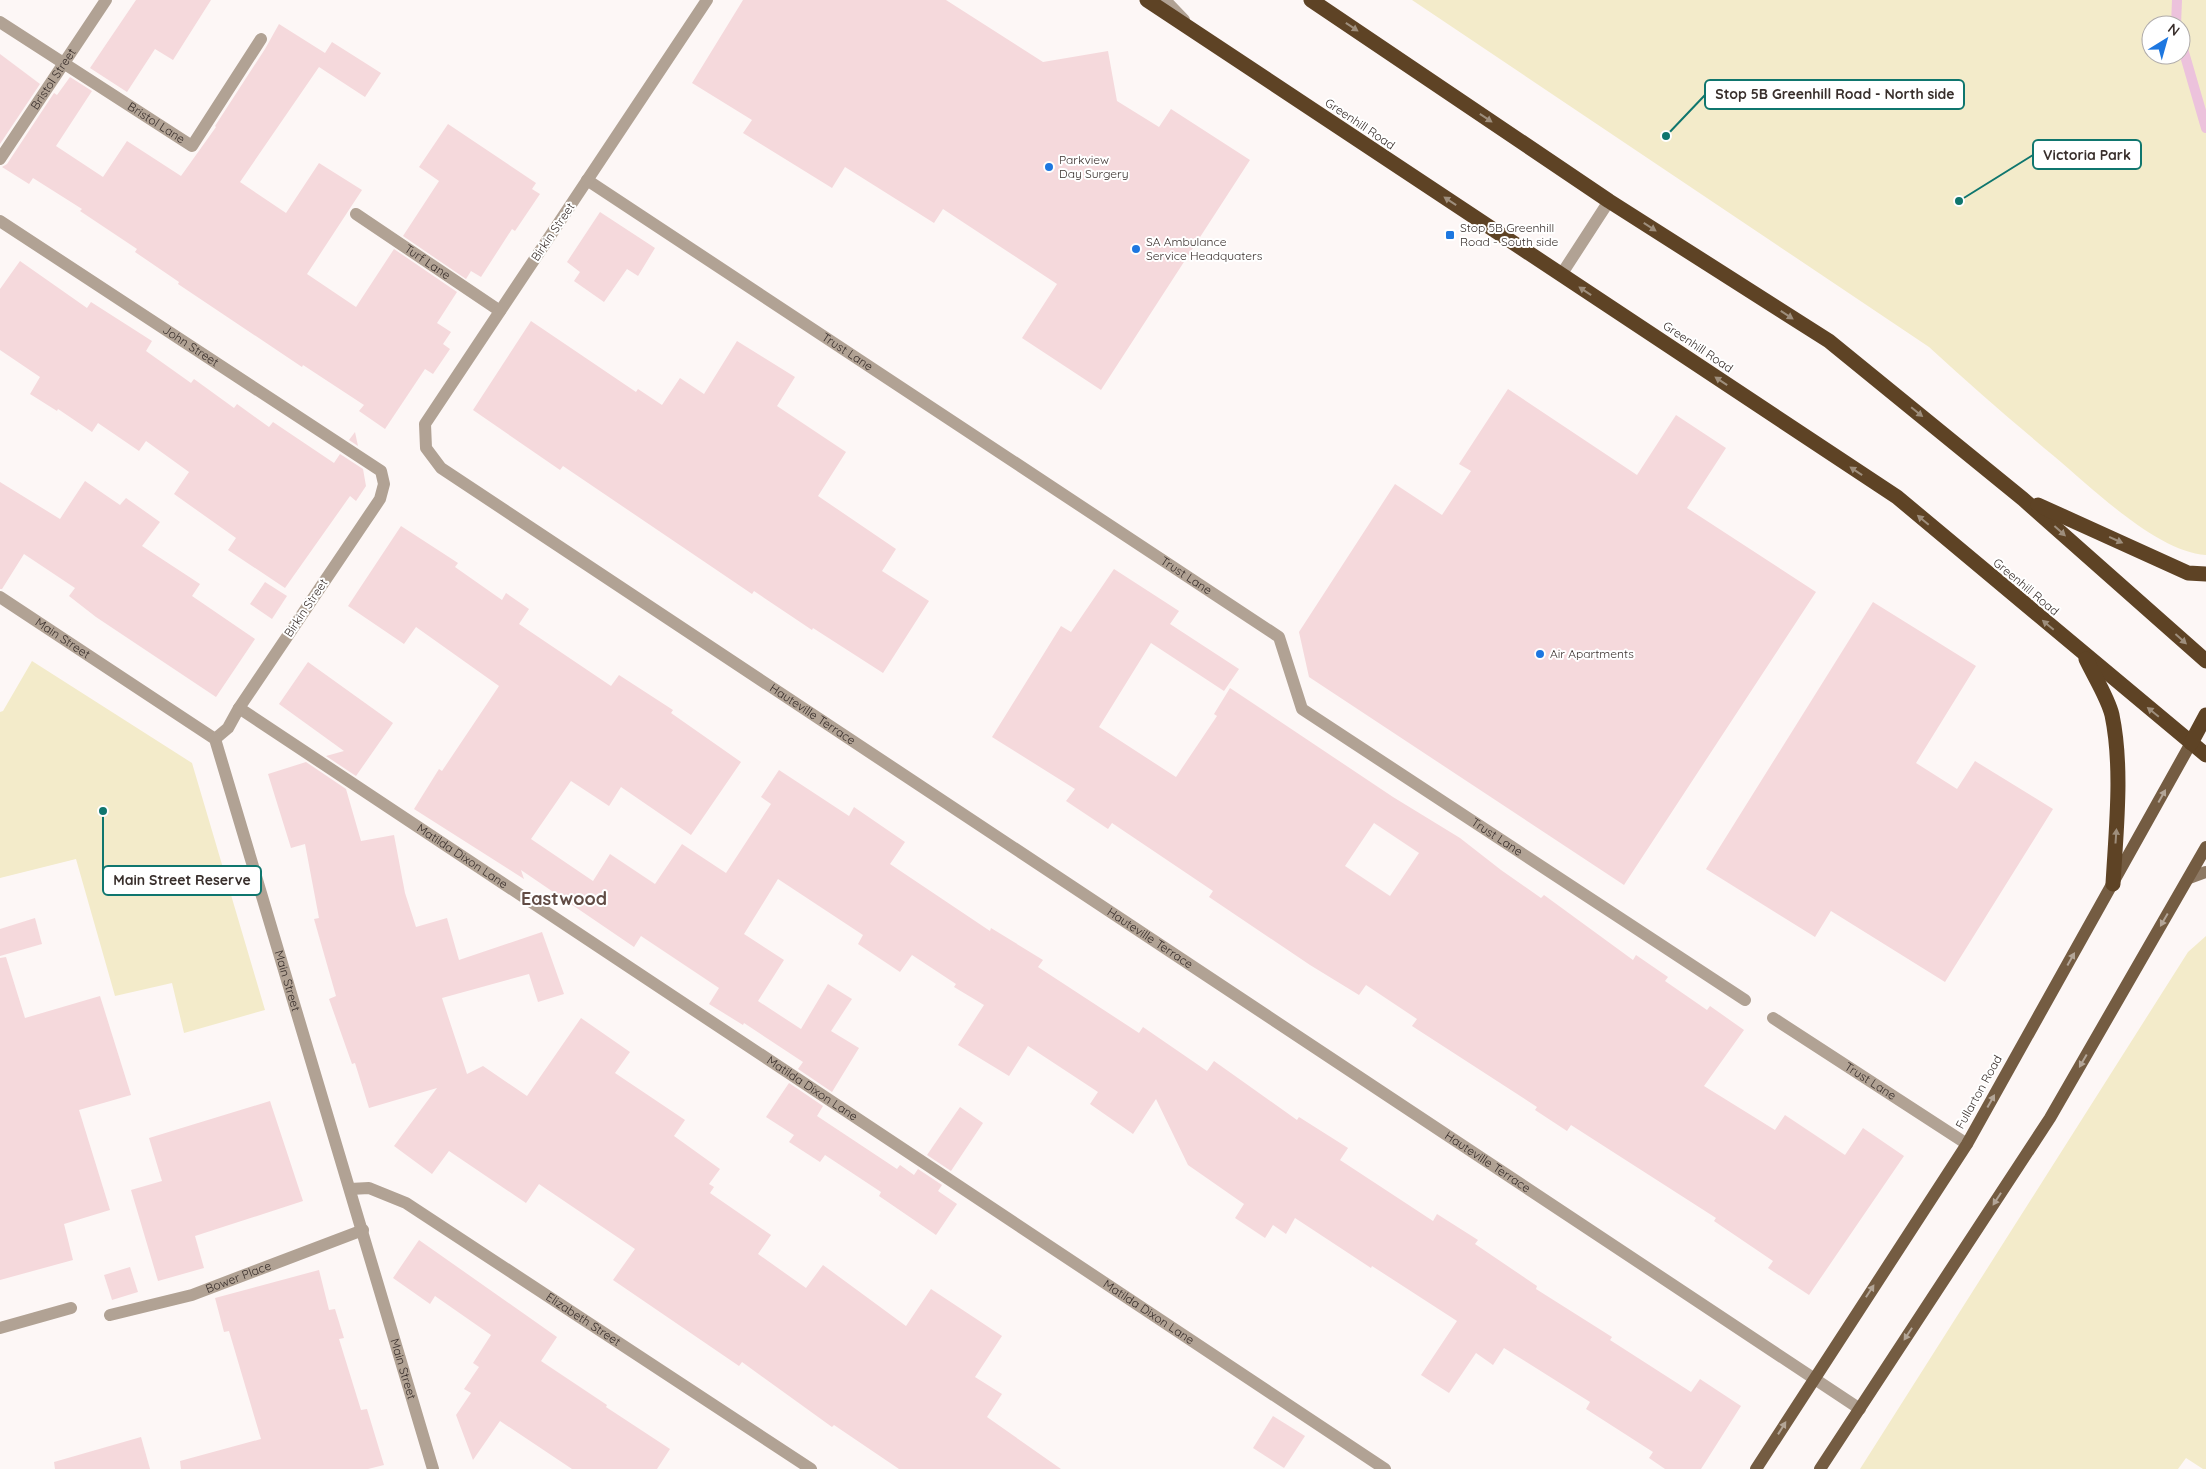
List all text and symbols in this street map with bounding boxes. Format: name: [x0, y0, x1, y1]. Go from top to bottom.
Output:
north arrow: [2141, 15, 2191, 65]
text: N: [2164, 19, 2183, 40]
one-way arrow: [1345, 22, 1358, 32]
street label: Bristol Street: [27, 45, 79, 112]
callout: Stop 5B Greenhill Road - North side: [1705, 80, 1964, 109]
text: Stop 5B Greenhill Road - North side: [1715, 85, 1955, 103]
street label: Greenhill Road: [1322, 95, 1398, 152]
street label: Bristol Lane: [125, 98, 188, 147]
one-way arrow: [1480, 113, 1493, 123]
callout: Victoria Park: [2033, 140, 2141, 169]
text: Victoria Park: [2043, 146, 2131, 164]
place label: Parkview Day Surgery: [1059, 152, 1128, 181]
marker: Parkview Day Surgery: [1043, 161, 1055, 173]
one-way arrow: [1443, 196, 1457, 206]
street label: Birkin Street: [528, 200, 578, 264]
place label: Stop 5B Greenhill Road - South side: [1460, 220, 1558, 249]
one-way arrow: [1644, 222, 1657, 232]
marker: Stop 5B Greenhill Road - South side: [1444, 229, 1456, 241]
place label: SA Ambulance Service Headquaters: [1146, 234, 1263, 263]
street label: Turf Lane: [402, 241, 454, 283]
marker: SA Ambulance Service Headquaters: [1130, 243, 1142, 255]
one-way arrow: [1579, 286, 1592, 296]
one-way arrow: [1781, 310, 1794, 319]
street label: Greenhill Road: [1660, 318, 1736, 375]
street label: John Street: [160, 322, 222, 369]
street label: Trust Lane: [819, 329, 876, 374]
one-way arrow: [1714, 376, 1727, 386]
one-way arrow: [1910, 407, 1923, 418]
one-way arrow: [1849, 466, 1863, 475]
one-way arrow: [1918, 514, 1930, 526]
one-way arrow: [2053, 525, 2065, 537]
one-way arrow: [2109, 537, 2123, 545]
street label: Trust Lane: [1158, 553, 1215, 598]
street label: Greenhill Road: [1990, 555, 2062, 618]
street label: Birkin Street: [281, 576, 331, 640]
street label: Main Street: [33, 614, 93, 661]
one-way arrow: [2041, 619, 2054, 630]
one-way arrow: [2175, 633, 2187, 645]
place label: Air Apartments: [1550, 646, 1634, 661]
marker: Air Apartments: [1534, 648, 1546, 660]
street label: Hauteville Terrace: [767, 680, 859, 748]
one-way arrow: [2147, 706, 2160, 717]
one-way arrow: [2157, 789, 2166, 802]
street label: Trust Lane: [1469, 814, 1526, 859]
street label: Matilda Dixon Lane: [414, 820, 511, 892]
one-way arrow: [2112, 827, 2120, 843]
callout: Main Street Reserve: [103, 866, 261, 895]
text: Main Street Reserve: [113, 871, 251, 889]
district label: Eastwood: [521, 887, 607, 910]
street label: Hauteville Terrace: [1105, 904, 1196, 972]
one-way arrow: [2160, 913, 2169, 927]
street label: Main Street: [272, 948, 304, 1013]
one-way arrow: [2066, 953, 2075, 966]
street label: Fullarton Road: [1952, 1052, 2005, 1131]
street label: Matilda Dixon Lane: [764, 1053, 861, 1124]
one-way arrow: [2079, 1054, 2088, 1067]
street label: Trust Lane: [1842, 1059, 1899, 1103]
one-way arrow: [1987, 1094, 1995, 1109]
street label: Hauteville Terrace: [1442, 1128, 1534, 1196]
one-way arrow: [1992, 1192, 2002, 1205]
street label: Bower Place: [203, 1258, 273, 1296]
street label: Matilda Dixon Lane: [1101, 1276, 1198, 1347]
one-way arrow: [1866, 1285, 1875, 1298]
street label: Elizabeth Street: [543, 1289, 624, 1349]
one-way arrow: [1903, 1328, 1913, 1341]
street label: Main Street: [387, 1336, 420, 1401]
one-way arrow: [1777, 1421, 1787, 1434]

